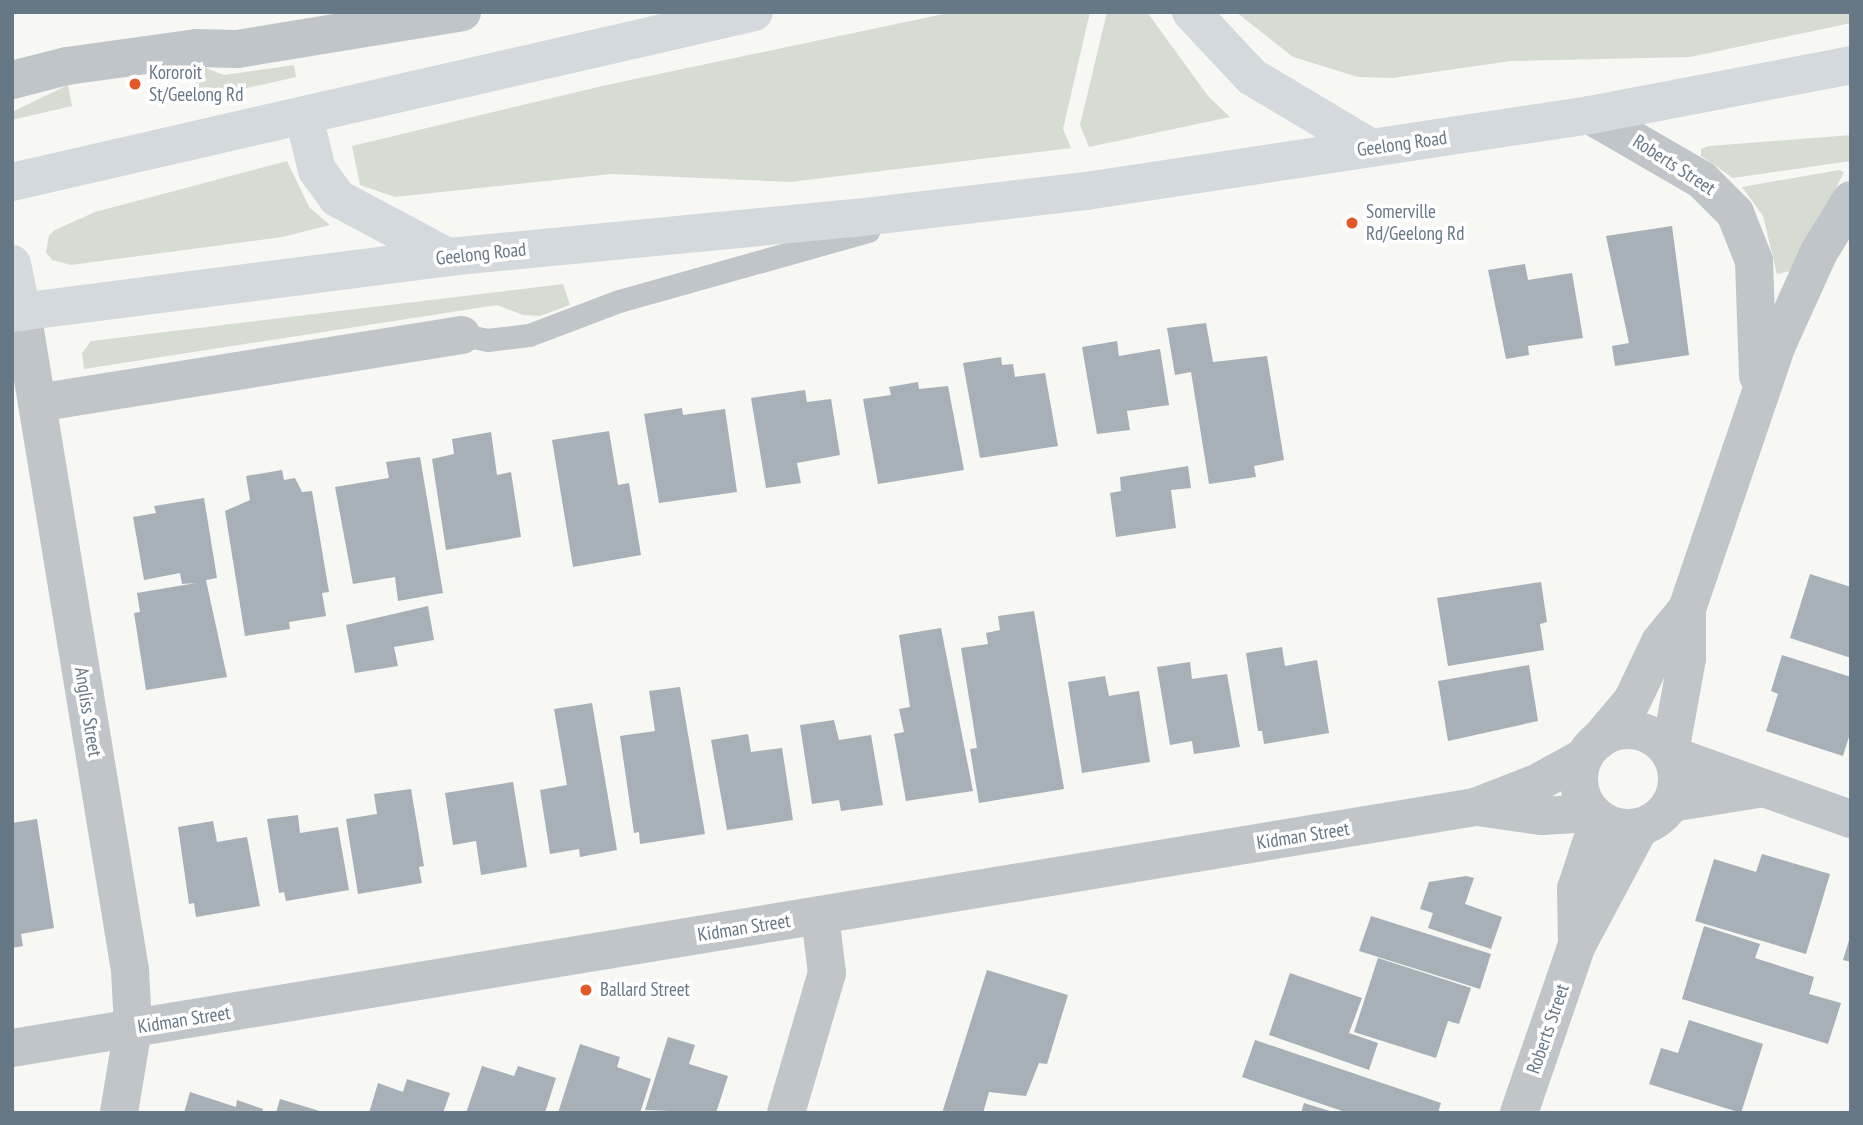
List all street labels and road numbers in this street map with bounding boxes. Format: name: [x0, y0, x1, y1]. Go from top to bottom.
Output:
street label: Geelong Road: [1356, 126, 1448, 162]
street label: Roberts Street: [1629, 130, 1719, 200]
street label: Geelong Road: [435, 238, 527, 270]
street label: Angliss Street: [70, 666, 106, 758]
street label: Kidman Street: [1255, 817, 1351, 855]
street label: Kidman Street: [696, 909, 792, 947]
street label: Roberts Street: [1522, 981, 1574, 1077]
street label: Kidman Street: [136, 1001, 232, 1039]

